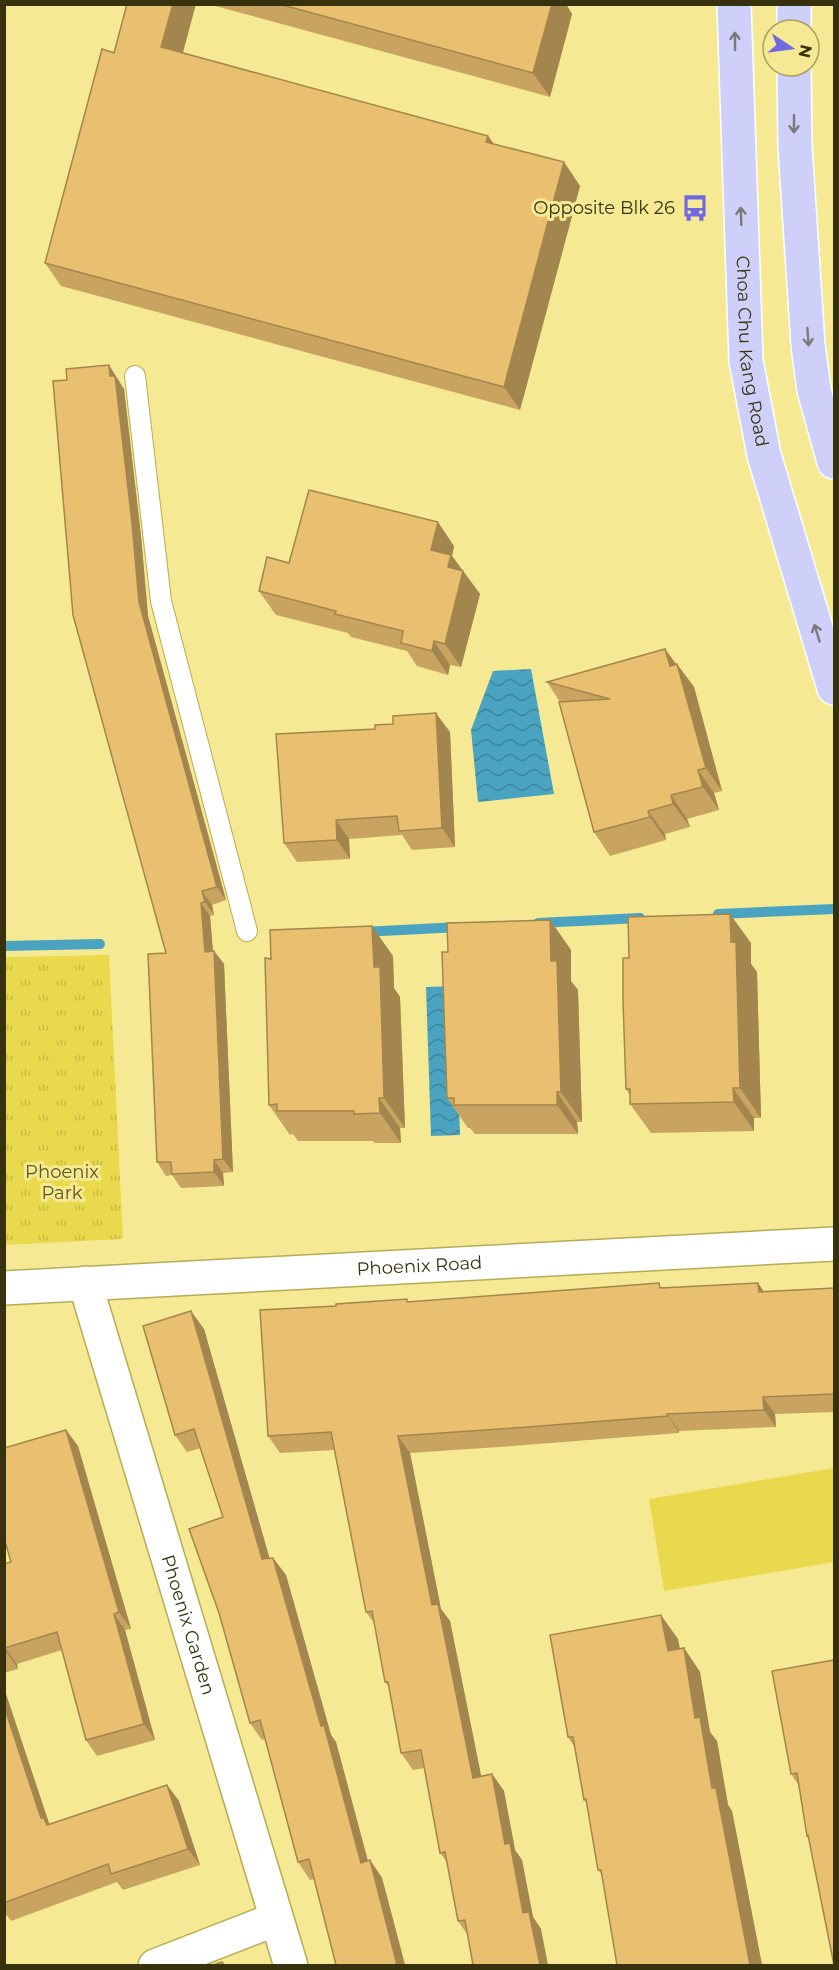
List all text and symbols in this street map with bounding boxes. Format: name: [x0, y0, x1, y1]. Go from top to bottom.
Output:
north arrow: [761, 18, 821, 78]
one-way arrow: [730, 31, 741, 51]
text: N: [794, 43, 816, 60]
one-way arrow: [789, 114, 800, 134]
bus stop icon: Opposite Blk 26: [680, 193, 710, 223]
place label: Opposite Blk 26: [533, 197, 675, 219]
one-way arrow: [735, 207, 746, 227]
street label: Choa Chu Kang Road: [731, 255, 773, 449]
one-way arrow: [803, 327, 814, 347]
one-way arrow: [811, 623, 822, 642]
park label: Phoenix Park: [25, 1161, 99, 1204]
street label: Phoenix Road: [356, 1252, 483, 1280]
street label: Phoenix Garden: [157, 1552, 220, 1698]

